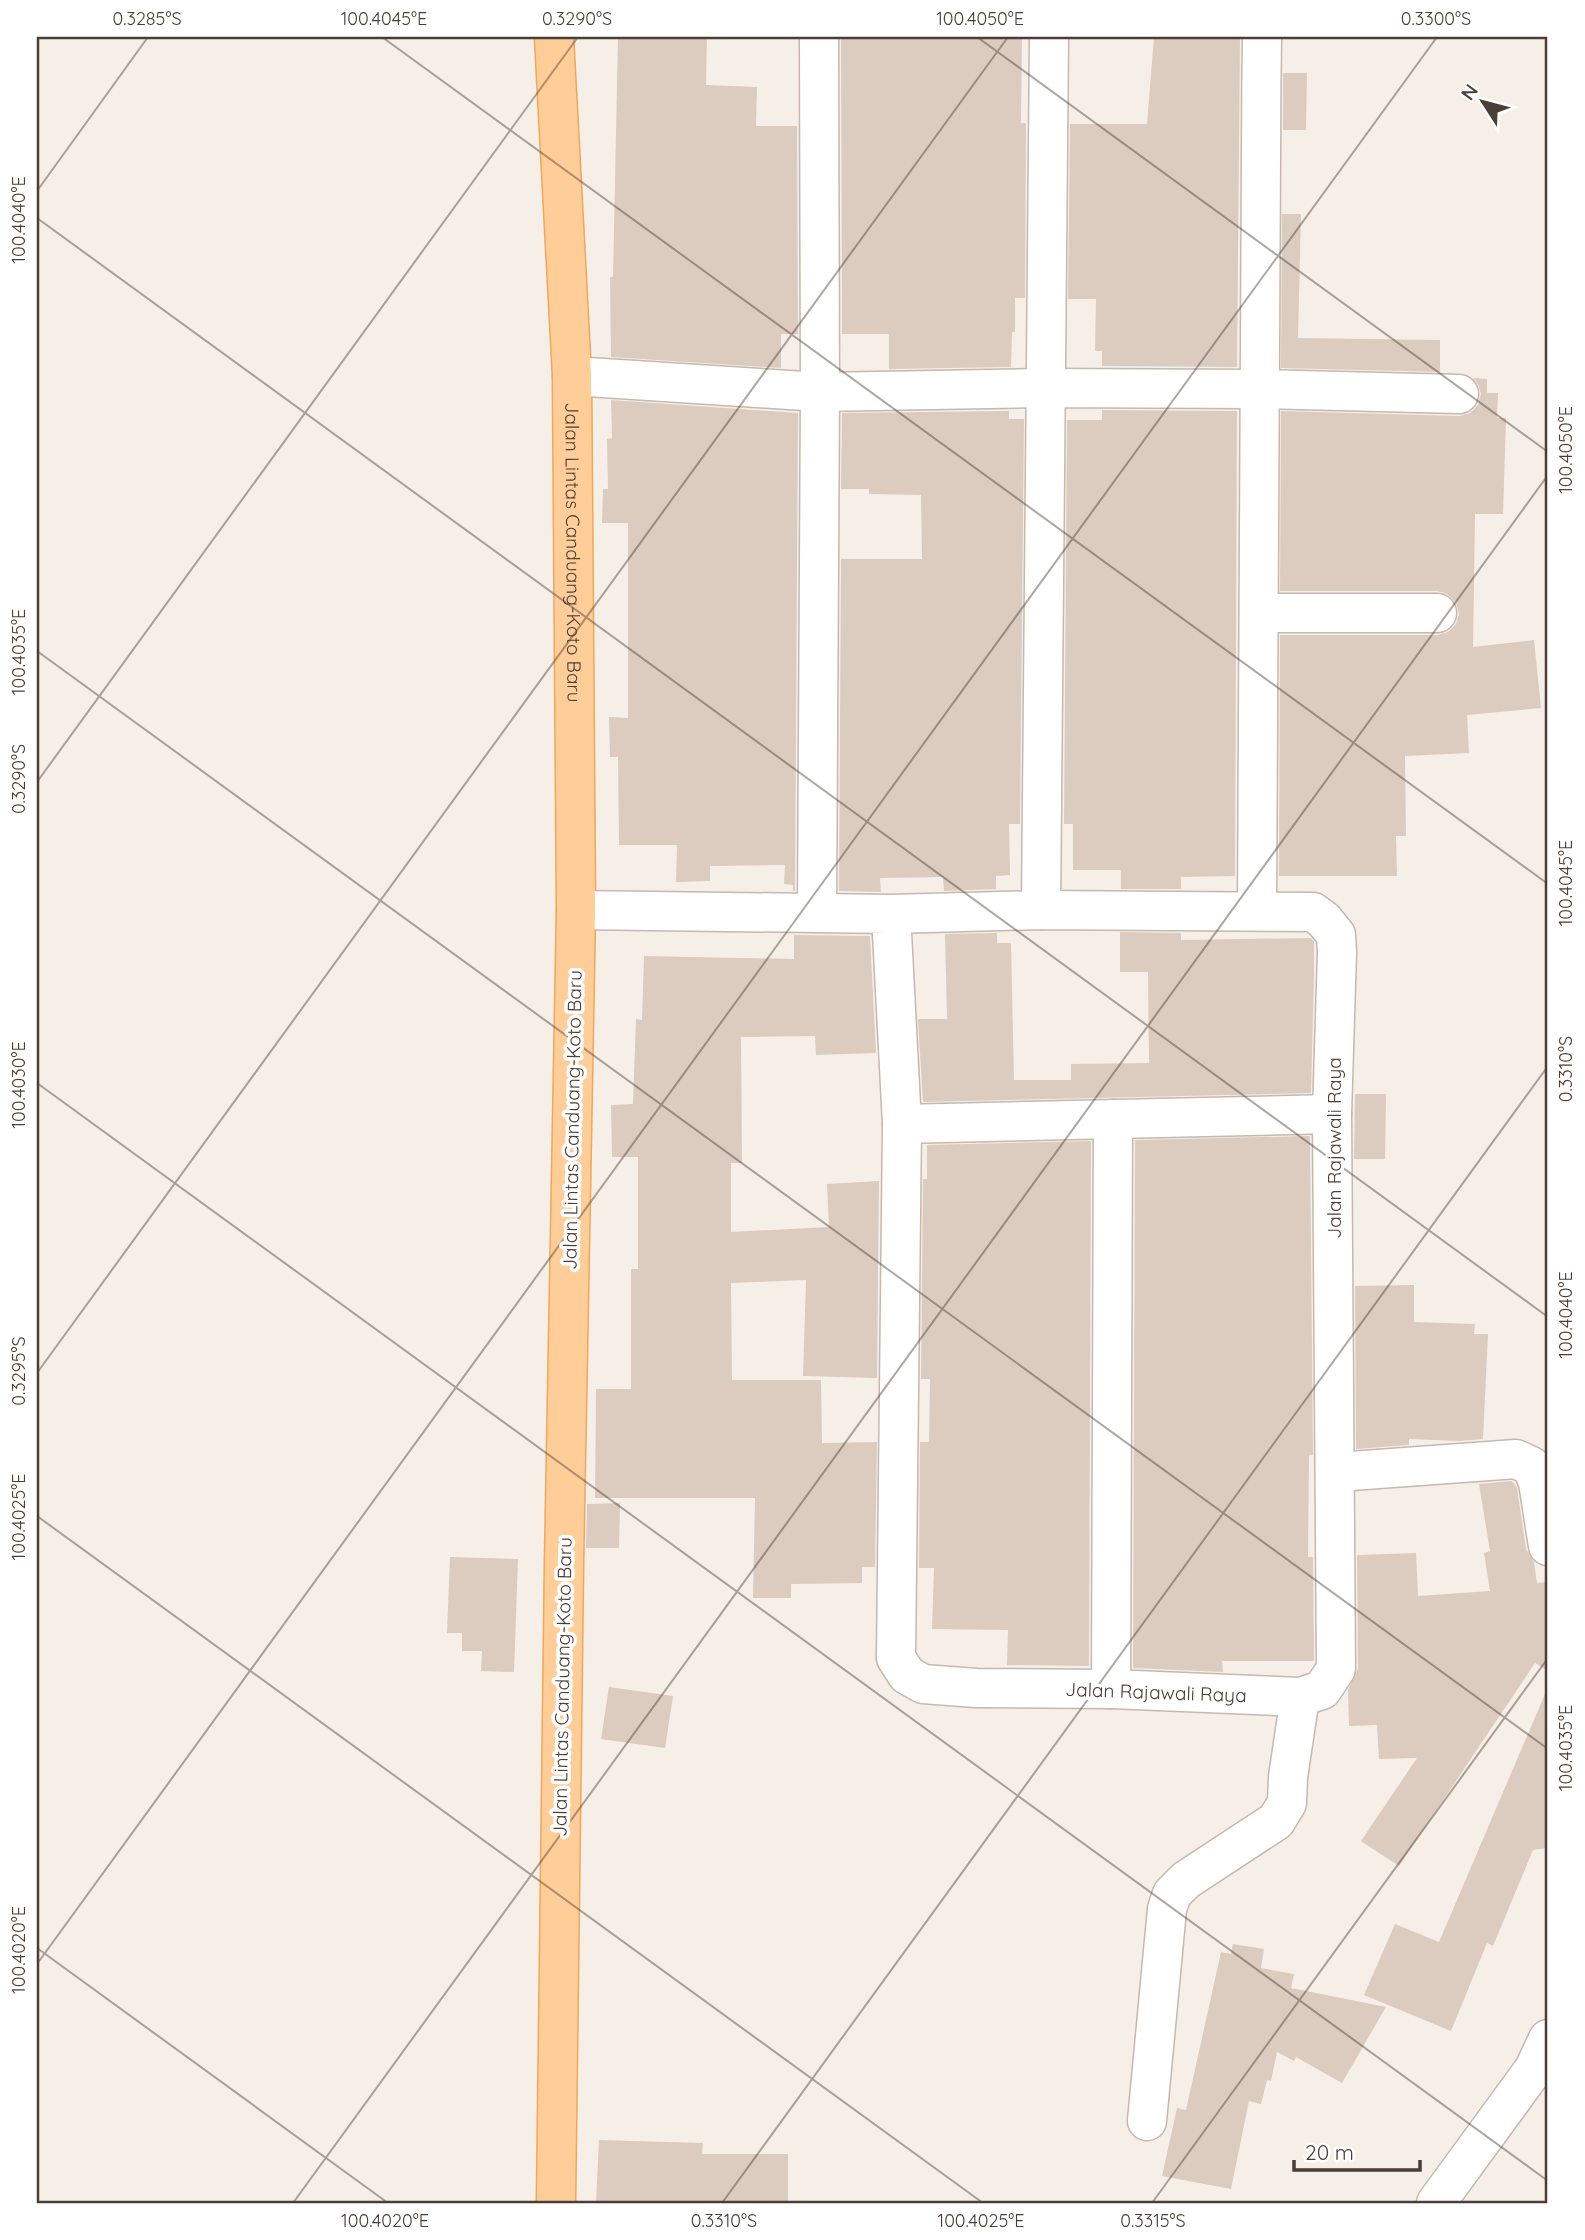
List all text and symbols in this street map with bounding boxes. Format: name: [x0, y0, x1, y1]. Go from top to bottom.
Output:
text: 0.3285°S: [113, 7, 182, 30]
text: 100.4045°E: [341, 7, 427, 30]
text: 0.3290°S: [542, 7, 612, 30]
text: 100.4050°E: [936, 7, 1024, 30]
text: 0.3300°S: [1401, 7, 1471, 30]
north arrow: [1448, 66, 1518, 136]
text: N: [1455, 79, 1483, 105]
text: 100.4040°E: [7, 176, 30, 264]
street label: Jalan Lintas Canduang-Koto Baru: [560, 402, 586, 703]
text: 100.4050°E: [1554, 406, 1577, 494]
text: 100.4035°E: [7, 609, 30, 695]
text: 0.3290°S: [7, 744, 30, 814]
text: 100.4045°E: [1554, 840, 1577, 926]
street label: Jalan Lintas Canduang-Koto Baru: [557, 970, 587, 1270]
text: 0.3310°S: [1554, 1036, 1577, 1102]
text: 100.4030°E: [7, 1041, 30, 1129]
street label: Jalan Rajawali Raya: [1322, 1057, 1346, 1239]
text: 100.4040°E: [1554, 1271, 1577, 1359]
text: 0.3295°S: [7, 1336, 30, 1406]
text: 100.4025°E: [7, 1474, 30, 1560]
street label: Jalan Lintas Canduang-Koto Baru: [547, 1537, 577, 1837]
street label: Jalan Rajawali Raya: [1065, 1677, 1247, 1707]
text: 100.4035°E: [1554, 1705, 1577, 1791]
text: 100.4020°E: [7, 1906, 30, 1994]
scale bar: [1294, 2128, 1420, 2172]
text: 20 m: [1305, 2139, 1354, 2165]
text: 100.4020°E: [341, 2209, 429, 2232]
text: 0.3310°S: [691, 2209, 757, 2232]
text: 100.4025°E: [938, 2209, 1024, 2232]
text: 0.3315°S: [1120, 2209, 1186, 2232]

